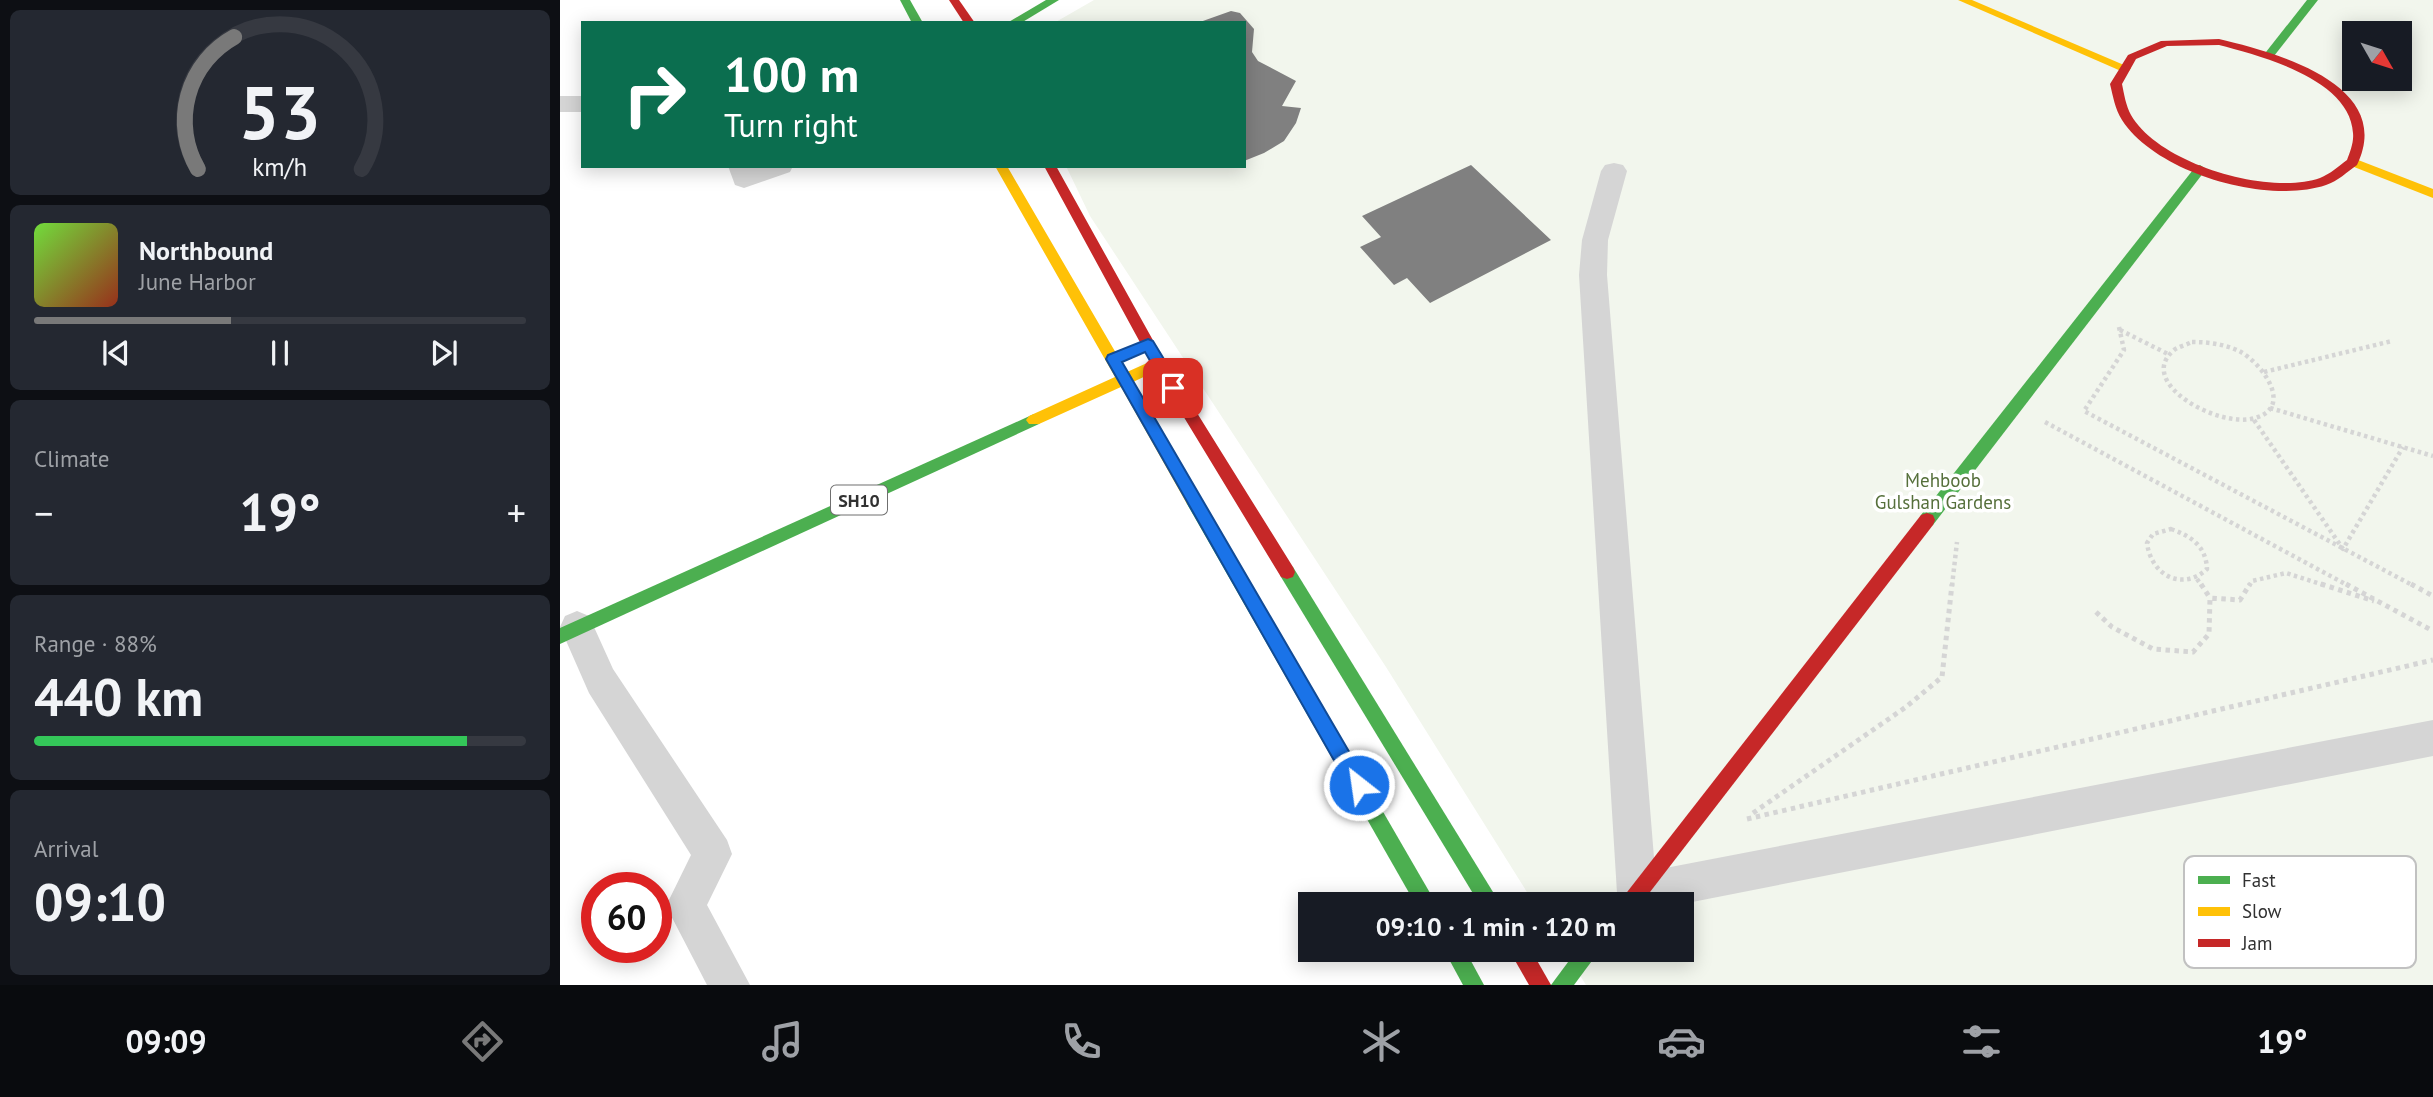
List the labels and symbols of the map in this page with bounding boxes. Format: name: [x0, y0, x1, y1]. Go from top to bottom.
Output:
north arrow: [2342, 21, 2412, 91]
pin: [1143, 358, 1203, 418]
park label: Mehboob Gulshan Gardens: [1875, 468, 2011, 514]
road number: SH10: [831, 486, 887, 514]
position arrow: [1322, 748, 1396, 822]
legend: [2184, 856, 2416, 968]
text: Fast: [2242, 868, 2276, 892]
speed limit sign: 60: [581, 872, 672, 963]
text: Slow: [2242, 899, 2282, 923]
text: Jam: [2241, 931, 2272, 955]

